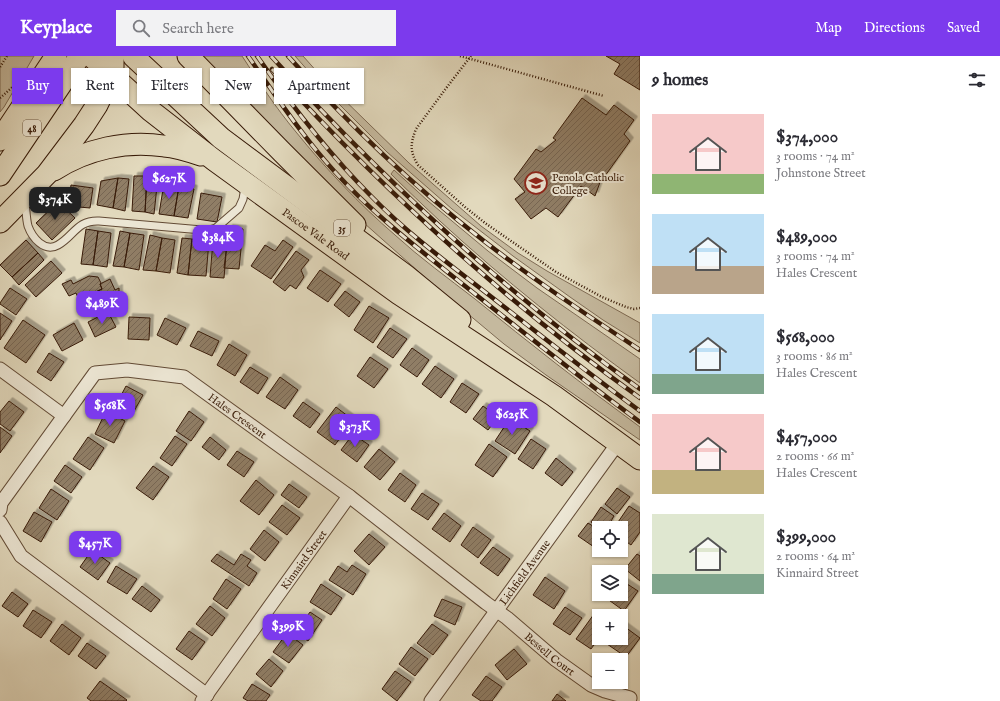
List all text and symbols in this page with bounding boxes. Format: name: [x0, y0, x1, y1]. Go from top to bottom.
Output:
search box: [116, 10, 396, 46]
text: Keyplace: [20, 16, 92, 40]
icon: search: [130, 17, 152, 39]
text: Search here: [162, 19, 234, 38]
text: Map: [815, 19, 842, 37]
text: Directions: [864, 19, 925, 37]
text: Saved: [947, 19, 980, 37]
chip: Buy: [12, 68, 63, 104]
chip: Rent: [71, 68, 129, 104]
chip: Filters: [137, 68, 202, 104]
chip: New: [210, 68, 266, 104]
chip: Apartment: [274, 68, 364, 104]
icon: filters: [966, 69, 988, 91]
text: 9 homes: [652, 70, 708, 91]
road number: 48: [23, 120, 41, 136]
text: $374,000: [776, 127, 838, 148]
icon: home: [684, 130, 732, 178]
text: 3 rooms · 74 m²: [776, 148, 855, 165]
text: Johnstone Street: [776, 165, 866, 182]
pin: $627K: [141, 166, 197, 200]
text: $627K: [152, 170, 186, 187]
school or university icon: Penola Catholic College: [523, 170, 549, 196]
place label: Penola Catholic College: [552, 171, 624, 198]
pin: $374K: [27, 187, 83, 221]
text: $374K: [38, 191, 72, 208]
street label: Pascoe Vale Road: [279, 206, 352, 264]
road number: 35: [334, 220, 350, 236]
pin: $384K: [190, 225, 246, 259]
text: $489,000: [776, 227, 837, 248]
text: $384K: [202, 229, 234, 246]
icon: home: [684, 230, 732, 278]
text: 3 rooms · 74 m²: [776, 248, 855, 265]
text: Hales Crescent: [776, 265, 857, 282]
pin: $489K: [74, 291, 130, 325]
text: $489K: [85, 295, 119, 312]
text: $568,000: [776, 327, 835, 348]
icon: home: [684, 330, 732, 378]
text: 3 rooms · 86 m²: [776, 348, 853, 365]
text: Hales Crescent: [776, 365, 857, 382]
street label: Hales Crescent: [205, 391, 269, 442]
pin: $568K: [82, 393, 138, 427]
text: $568K: [94, 397, 126, 414]
pin: $625K: [484, 402, 540, 436]
text: $625K: [496, 406, 528, 423]
pin: $373K: [327, 414, 383, 448]
text: $373K: [339, 418, 371, 435]
text: $457,000: [776, 427, 837, 448]
icon: home: [684, 430, 732, 478]
text: 2 rooms · 66 m²: [776, 448, 854, 465]
text: Hales Crescent: [776, 465, 857, 482]
map controls: [592, 521, 628, 689]
button: locate: [592, 521, 628, 557]
street label: Kinnaird Street: [278, 527, 330, 593]
text: $399,000: [776, 527, 836, 548]
icon: home: [684, 530, 732, 578]
pin: $457K: [67, 531, 123, 565]
text: $457K: [78, 535, 112, 552]
street label: Lichfield Avenue: [497, 537, 554, 608]
text: 2 rooms · 64 m²: [776, 548, 855, 565]
button: layers: [592, 565, 628, 601]
text: Kinnaird Street: [776, 565, 859, 582]
button: +: [592, 609, 628, 645]
pin: $399K: [260, 614, 316, 648]
text: $399K: [272, 618, 304, 635]
street label: Bessell Court: [521, 630, 577, 679]
button: −: [592, 653, 628, 689]

